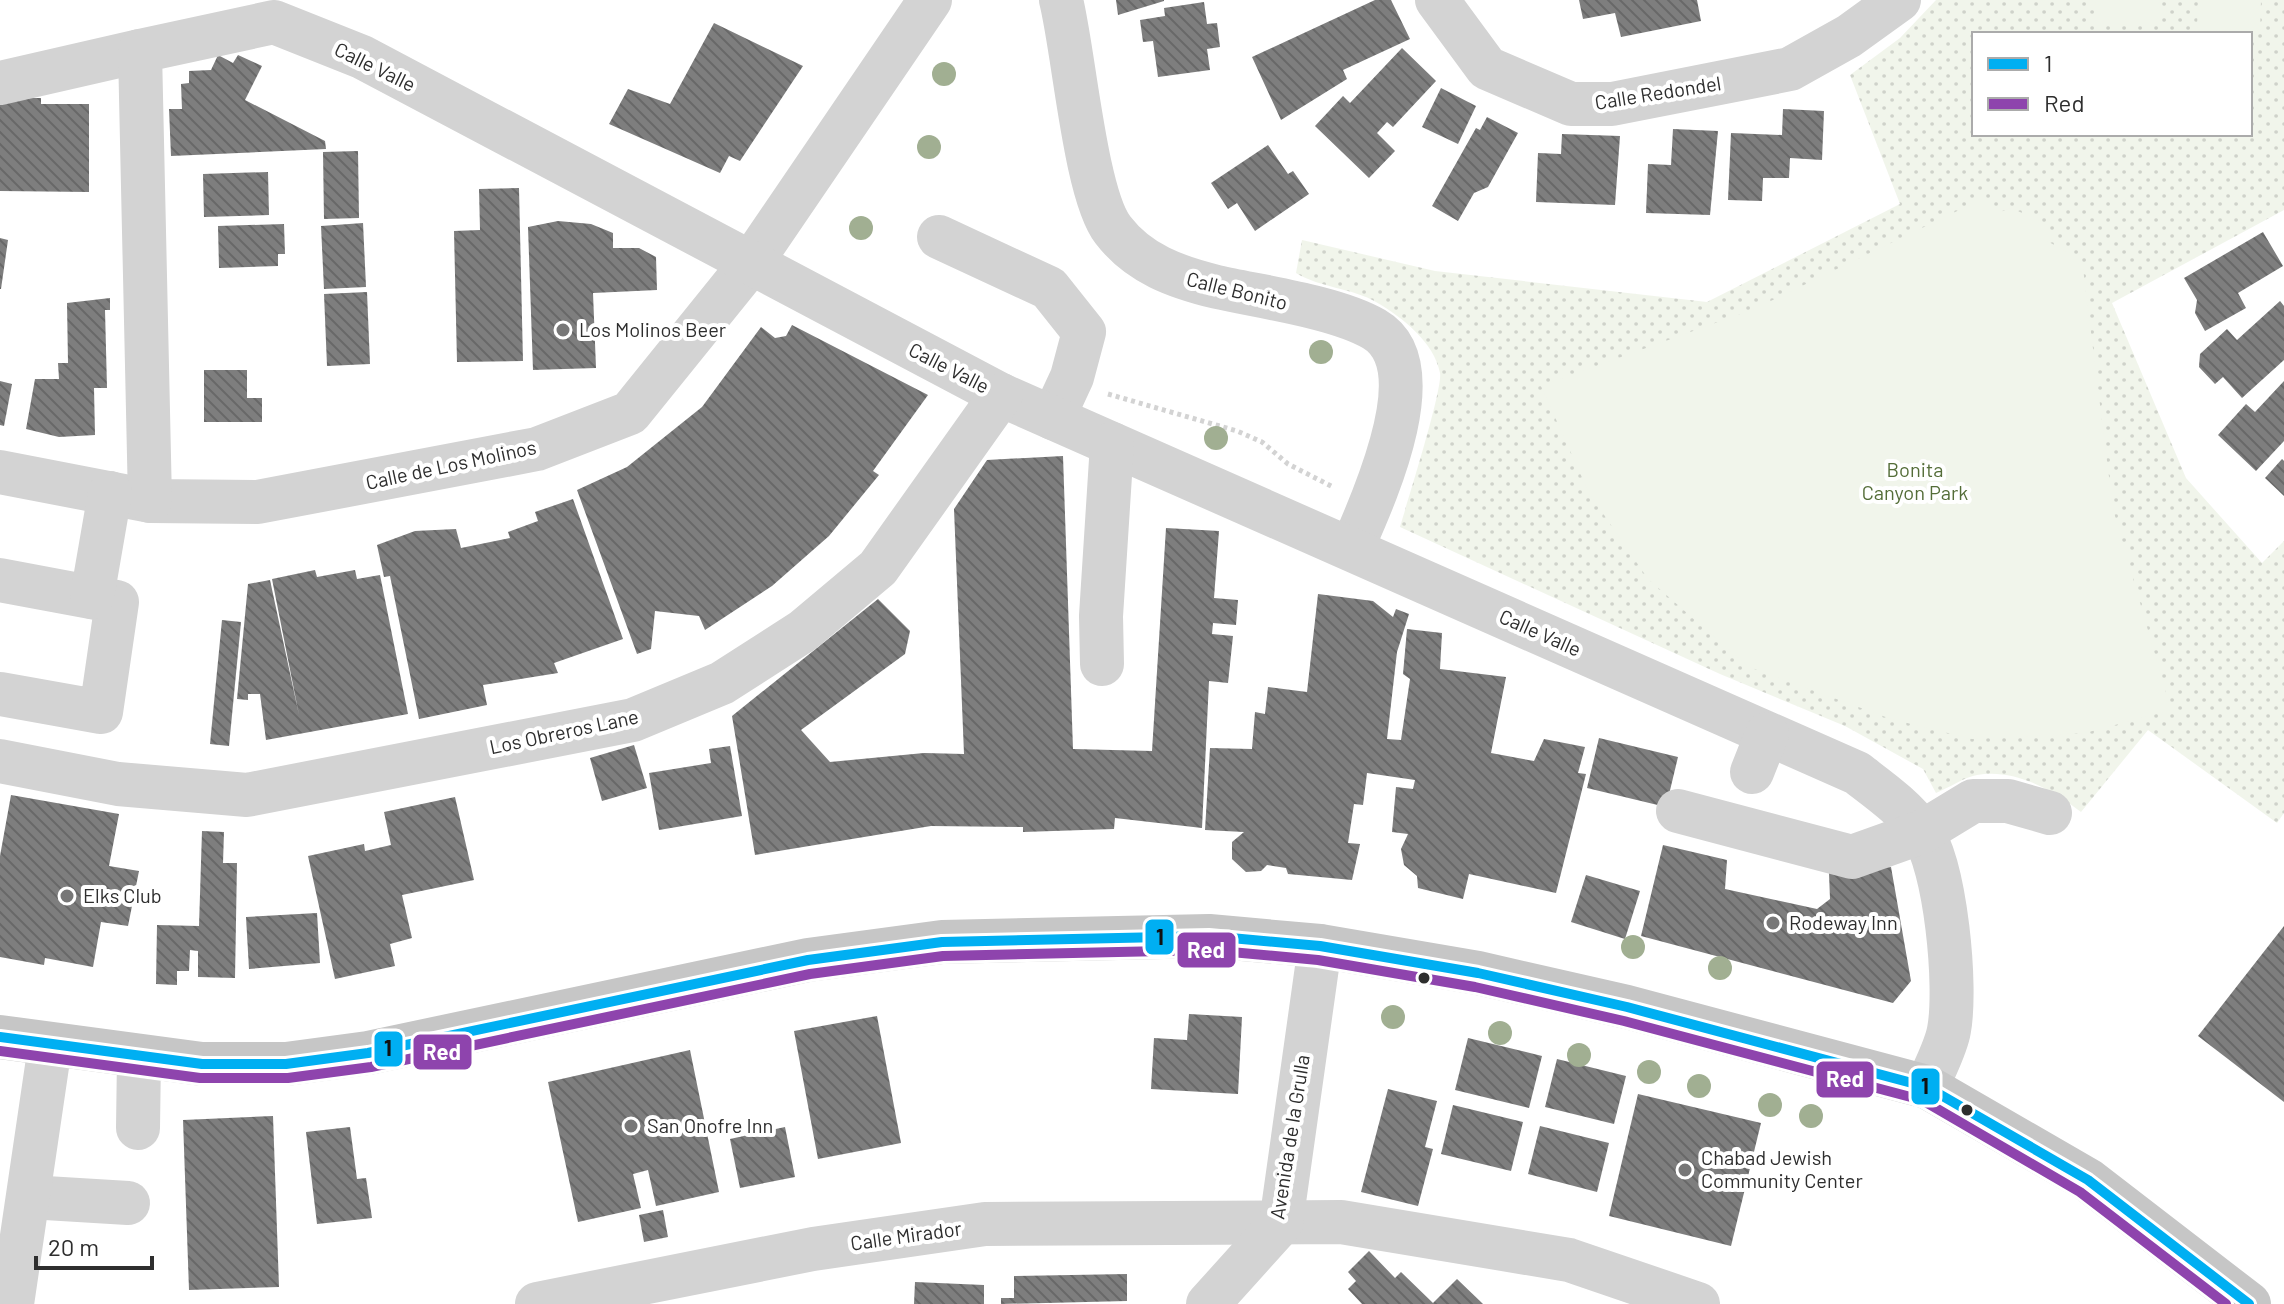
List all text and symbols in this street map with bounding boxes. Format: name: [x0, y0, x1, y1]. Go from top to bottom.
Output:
legend: [1972, 32, 2252, 136]
street label: Calle Valle: [331, 36, 420, 96]
text: 1: [2044, 48, 2052, 77]
street label: Calle Redondel: [1593, 70, 1723, 114]
text: Red: [2044, 88, 2085, 117]
street label: Calle Bonito: [1184, 266, 1290, 314]
place label: Los Molinos Beer: [579, 317, 726, 341]
marker: Los Molinos Beer: [554, 321, 572, 339]
street label: Calle Valle: [905, 337, 994, 398]
street label: Calle de Los Molinos: [363, 434, 538, 494]
park label: Bonita Canyon Park: [1862, 457, 1968, 504]
street label: Calle Valle: [1496, 603, 1585, 661]
street label: Los Obreros Lane: [487, 704, 640, 759]
place label: Elks Club: [83, 883, 162, 907]
marker: Elks Club: [58, 887, 76, 905]
place label: Rodeway Inn: [1789, 910, 1898, 934]
marker: Rodeway Inn: [1764, 914, 1782, 932]
line badge: 1: [1144, 918, 1175, 956]
text: 1: [1156, 923, 1164, 949]
line badge: Red: [1176, 931, 1237, 969]
text: Red: [1187, 936, 1225, 962]
unlabelled marker: [1416, 970, 1432, 986]
line badge: 1: [373, 1030, 404, 1068]
line badge: Red: [412, 1033, 473, 1071]
text: 1: [384, 1034, 392, 1060]
text: Red: [423, 1038, 461, 1064]
street label: Avenida de la Grulla: [1264, 1053, 1314, 1221]
line badge: Red: [1815, 1060, 1875, 1099]
text: Red: [1826, 1065, 1864, 1091]
line badge: 1: [1910, 1067, 1941, 1106]
text: 1: [1921, 1072, 1929, 1098]
unlabelled marker: [1959, 1102, 1975, 1118]
place label: San Onofre Inn: [647, 1113, 773, 1137]
marker: San Onofre Inn: [622, 1117, 640, 1135]
place label: Chabad Jewish Community Center: [1701, 1145, 1863, 1192]
marker: Chabad Jewish Community Center: [1676, 1161, 1694, 1179]
street label: Calle Mirador: [849, 1215, 963, 1255]
scale bar: [36, 1220, 152, 1270]
text: 20 m: [48, 1232, 99, 1261]

